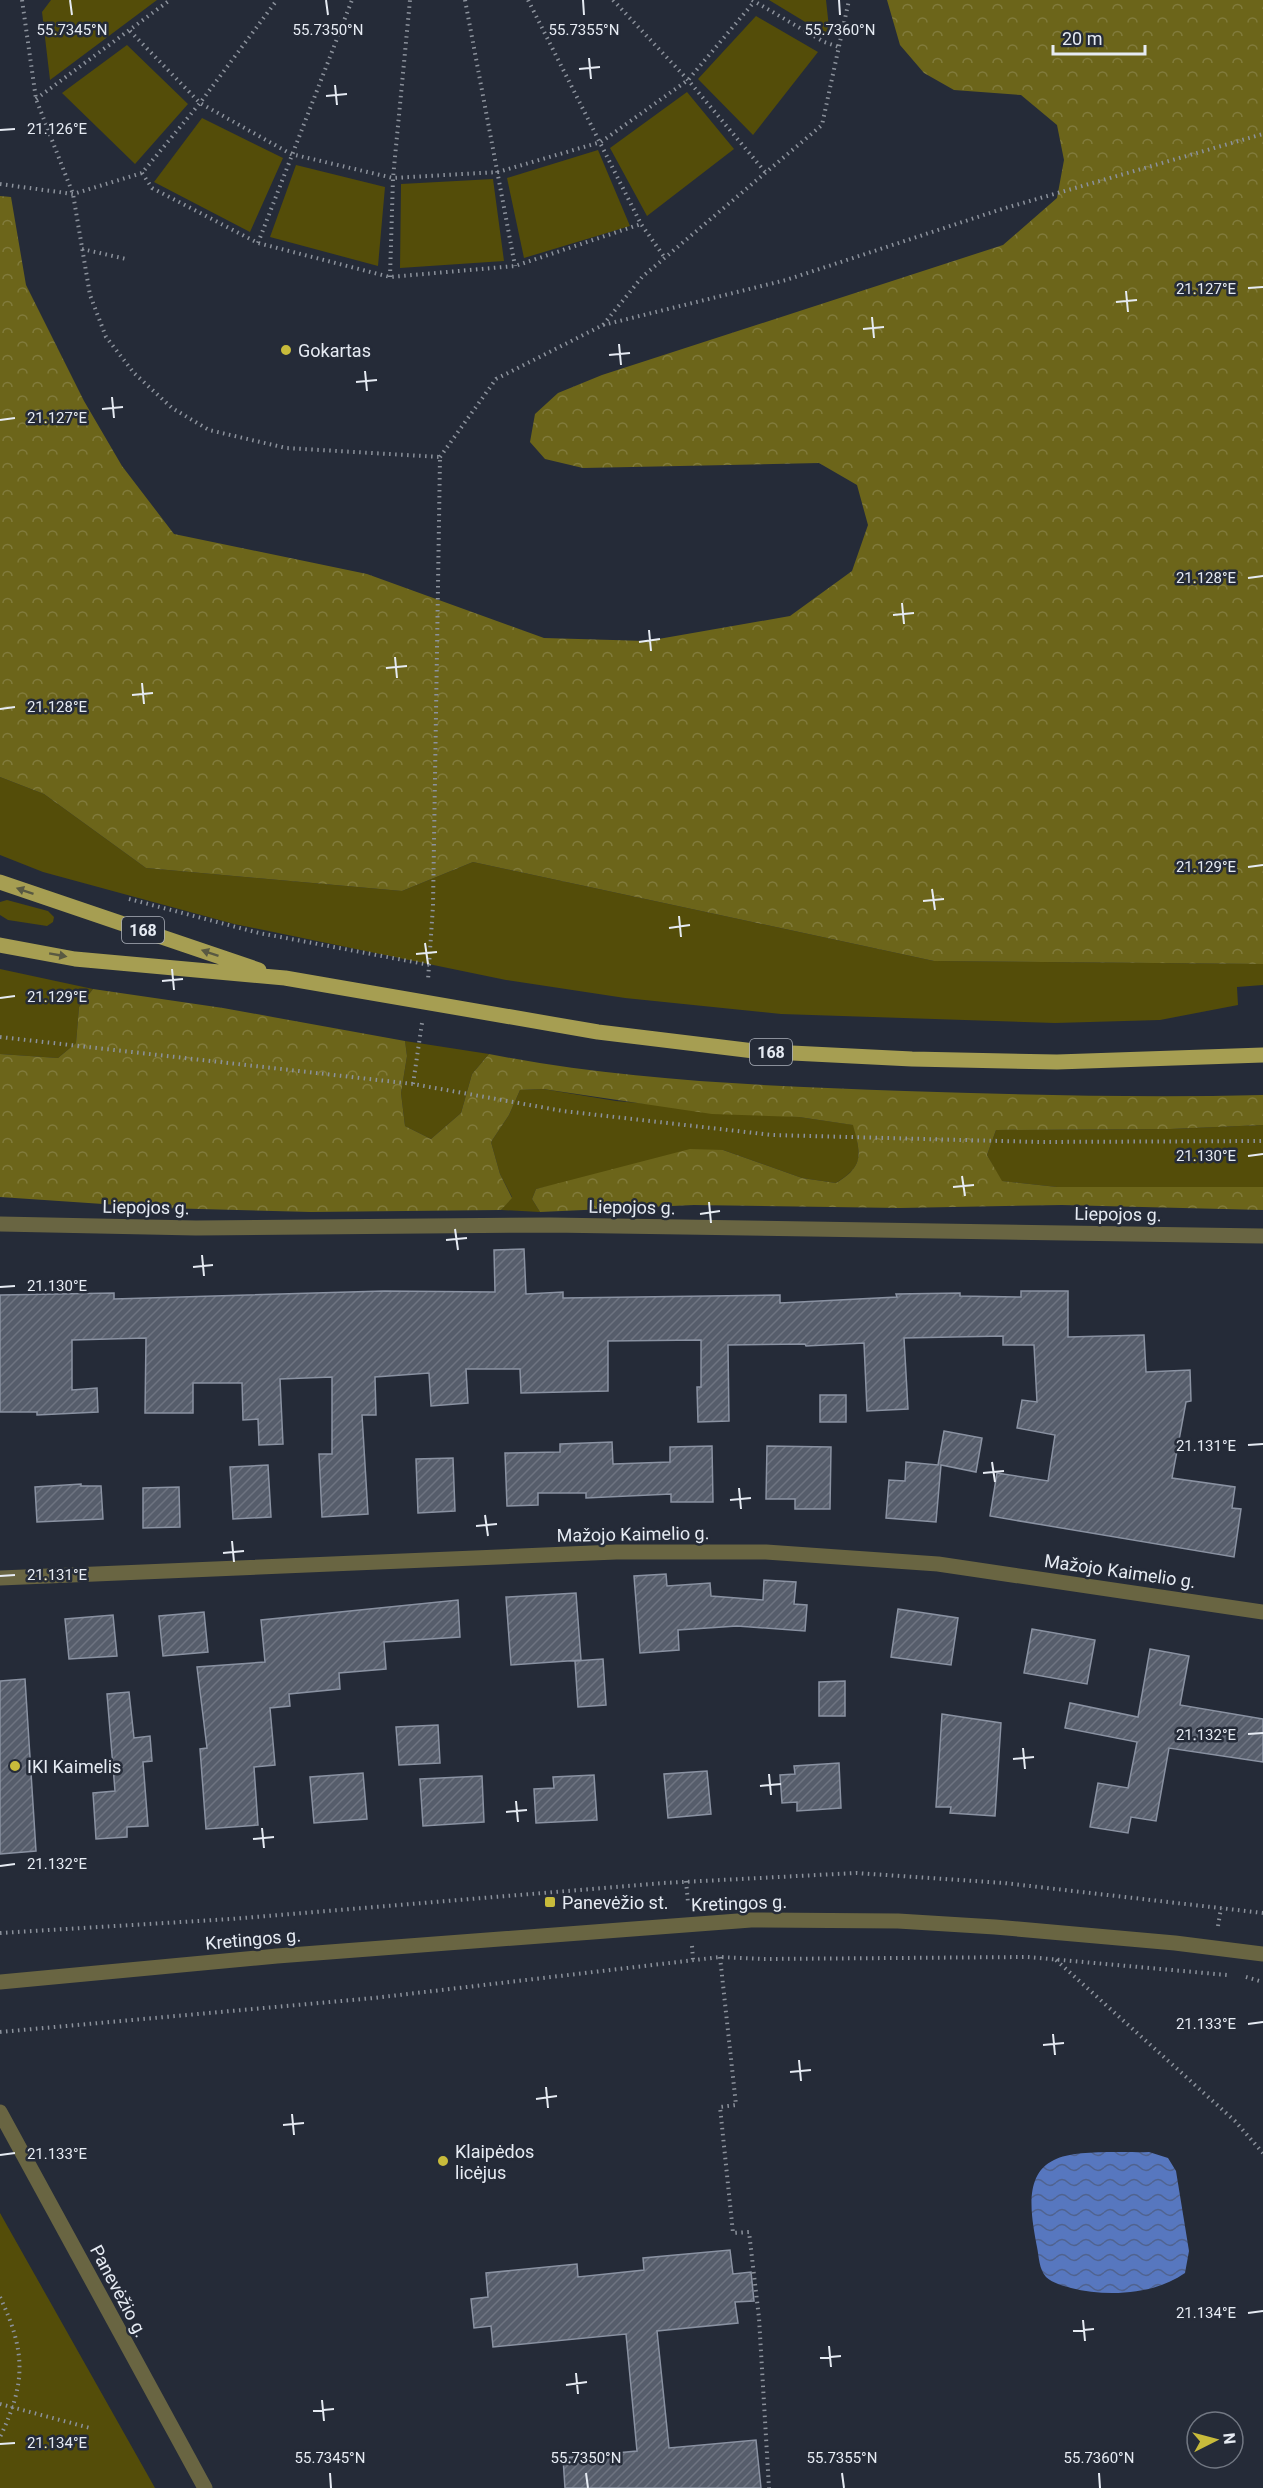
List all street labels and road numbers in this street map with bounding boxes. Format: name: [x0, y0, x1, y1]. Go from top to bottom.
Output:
road number: 168: [122, 917, 164, 943]
road number: 168: [750, 1039, 792, 1065]
street label: Liepojos g.: [102, 1196, 190, 1218]
street label: Liepojos g.: [588, 1196, 676, 1218]
street label: Liepojos g.: [1074, 1203, 1162, 1225]
street label: Mažojo Kaimelio g.: [556, 1522, 710, 1546]
street label: Mažojo Kaimelio g.: [1043, 1550, 1197, 1592]
street label: Kretingos g.: [691, 1891, 787, 1915]
street label: Kretingos g.: [204, 1924, 302, 1954]
street label: Panevėžio g.: [86, 2241, 152, 2341]

